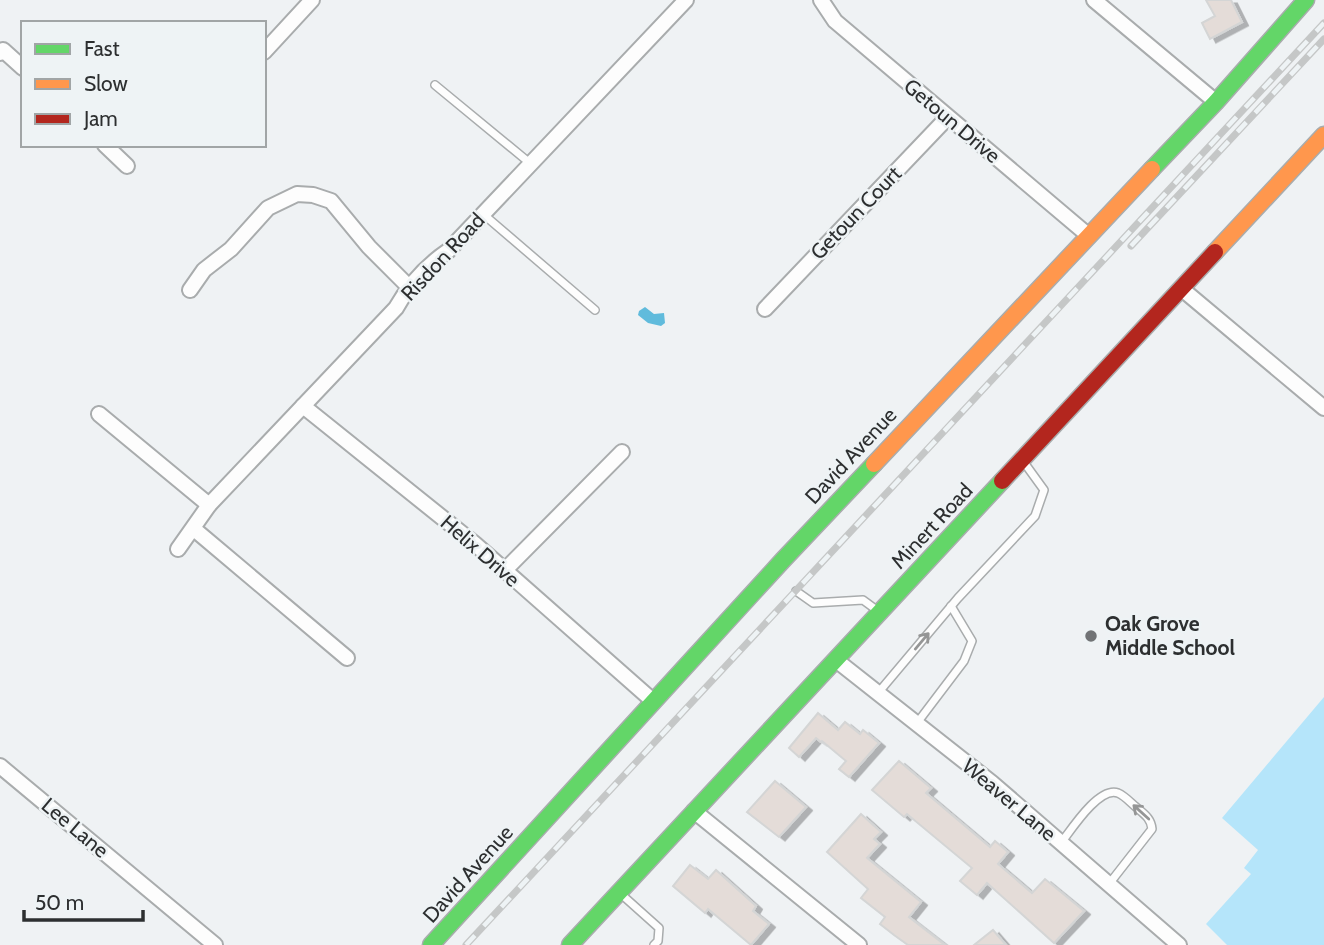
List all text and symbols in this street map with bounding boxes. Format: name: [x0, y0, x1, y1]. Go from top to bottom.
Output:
legend: [21, 21, 266, 147]
text: Fast: [84, 36, 120, 61]
text: Slow: [84, 71, 128, 96]
street label: Getoun Drive: [899, 73, 1006, 168]
text: Jam: [83, 106, 118, 131]
street label: Getoun Court: [805, 161, 906, 264]
street label: Risdon Road: [396, 208, 490, 306]
street label: David Avenue: [800, 402, 902, 509]
street label: Minert Road: [886, 478, 978, 574]
street label: Helix Drive: [436, 510, 525, 592]
place label: Oak Grove Middle School: [1105, 611, 1236, 660]
marker: Oak Grove Middle School: [1083, 628, 1099, 644]
one-way arrow: [914, 633, 930, 651]
street label: Weaver Lane: [957, 753, 1062, 846]
street label: Lee Lane: [37, 792, 114, 863]
one-way arrow: [1133, 803, 1150, 820]
street label: David Avenue: [417, 820, 518, 928]
scale bar: [24, 878, 144, 922]
text: 50 m: [35, 890, 84, 915]

